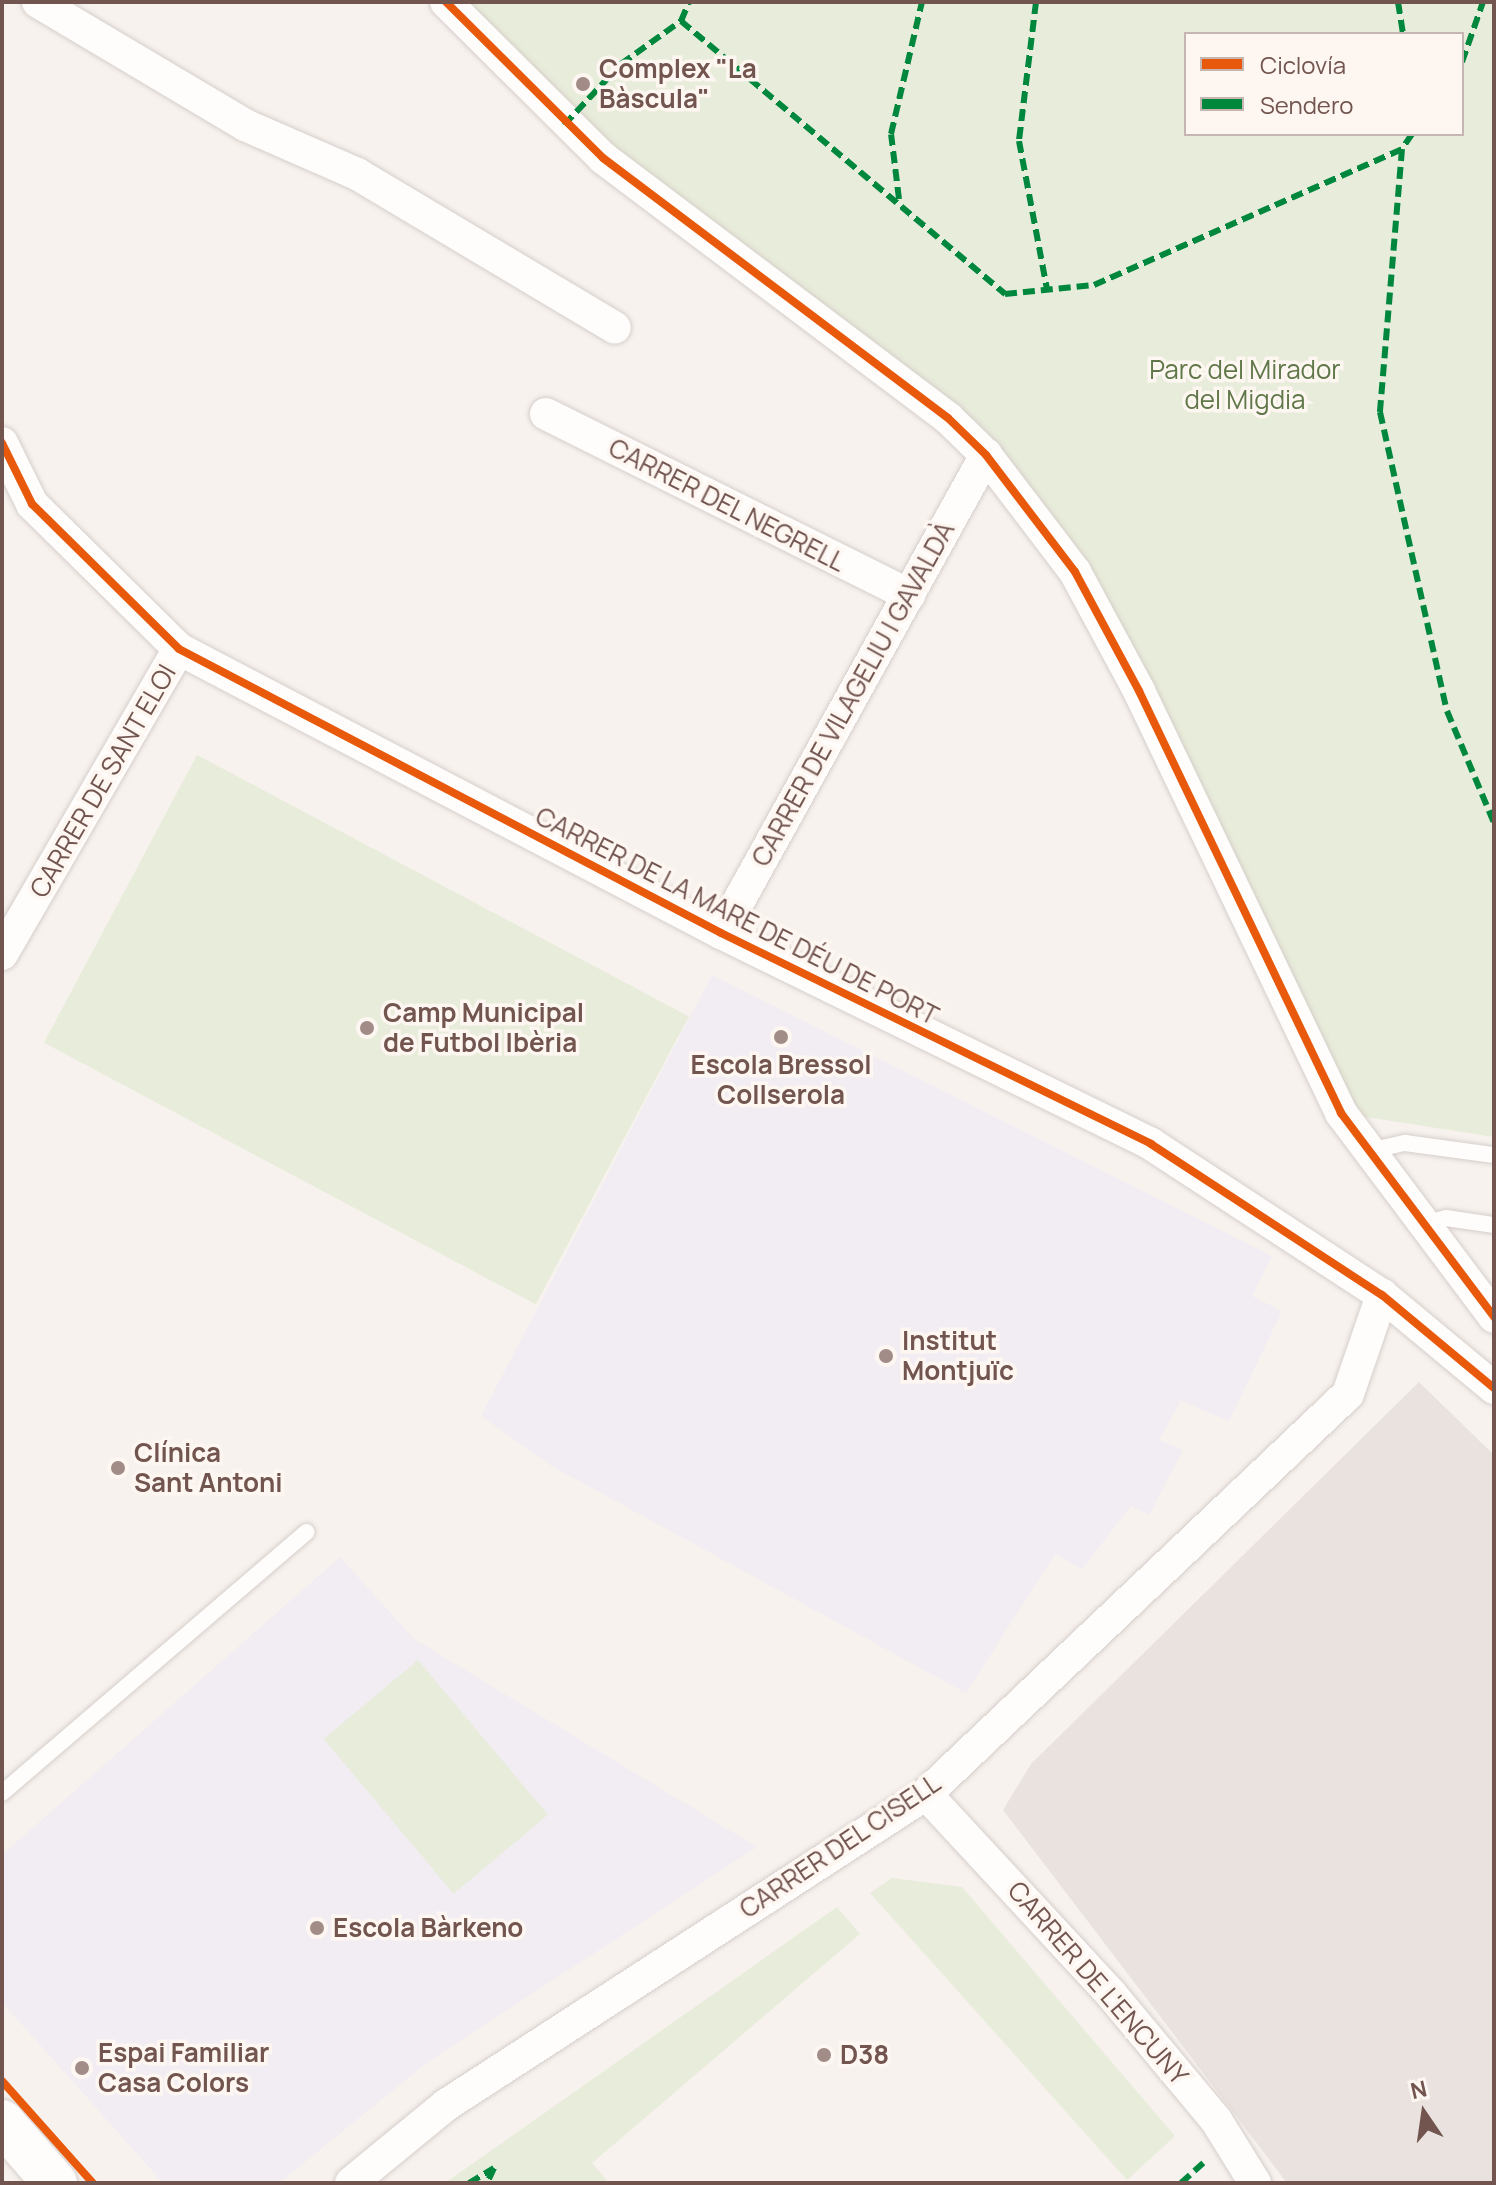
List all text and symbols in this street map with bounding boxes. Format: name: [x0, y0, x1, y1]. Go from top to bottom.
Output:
legend: [1184, 32, 1464, 136]
text: Ciclovía: [1260, 48, 1346, 81]
place label: Complex "La Bàscula": [599, 53, 757, 114]
marker: Complex "La Bàscula": [574, 75, 592, 93]
text: Sendero: [1260, 88, 1354, 121]
park label: Parc del Mirador del Migdia: [1149, 354, 1341, 416]
street label: CARRER DEL NEGRELL: [603, 432, 851, 578]
street label: CARRER DE VILAGELIU I GAVALDÀ: [745, 516, 961, 872]
street label: CARRER DE SANT ELOI: [23, 659, 183, 903]
street label: CARRER DE LA MARE DE DÉU DE PORT: [530, 800, 944, 1032]
place label: Camp Municipal de Futbol Ibèria: [383, 997, 584, 1058]
marker: Camp Municipal de Futbol Ibèria: [358, 1019, 376, 1037]
marker: Escola Bressol Collserola: [772, 1028, 790, 1046]
place label: Escola Bressol Collserola: [690, 1049, 872, 1110]
place label: Institut Montjuïc: [902, 1325, 1014, 1386]
marker: Institut Montjuïc: [877, 1347, 895, 1365]
place label: Clínica Sant Antoni: [134, 1437, 283, 1498]
marker: Clínica Sant Antoni: [109, 1459, 127, 1477]
street label: CARRER DEL CISELL: [733, 1767, 947, 1925]
street label: CARRER DE L'ENCUNY: [1001, 1875, 1195, 2091]
place label: Escola Bàrkeno: [333, 1912, 523, 1944]
marker: Escola Bàrkeno: [308, 1919, 326, 1937]
place label: Espai Familiar Casa Colors: [98, 2037, 269, 2098]
place label: D38: [840, 2039, 889, 2071]
marker: D38: [815, 2046, 833, 2064]
marker: Espai Familiar Casa Colors: [73, 2059, 91, 2077]
north arrow: [1384, 2073, 1464, 2153]
text: N: [1408, 2073, 1430, 2106]

